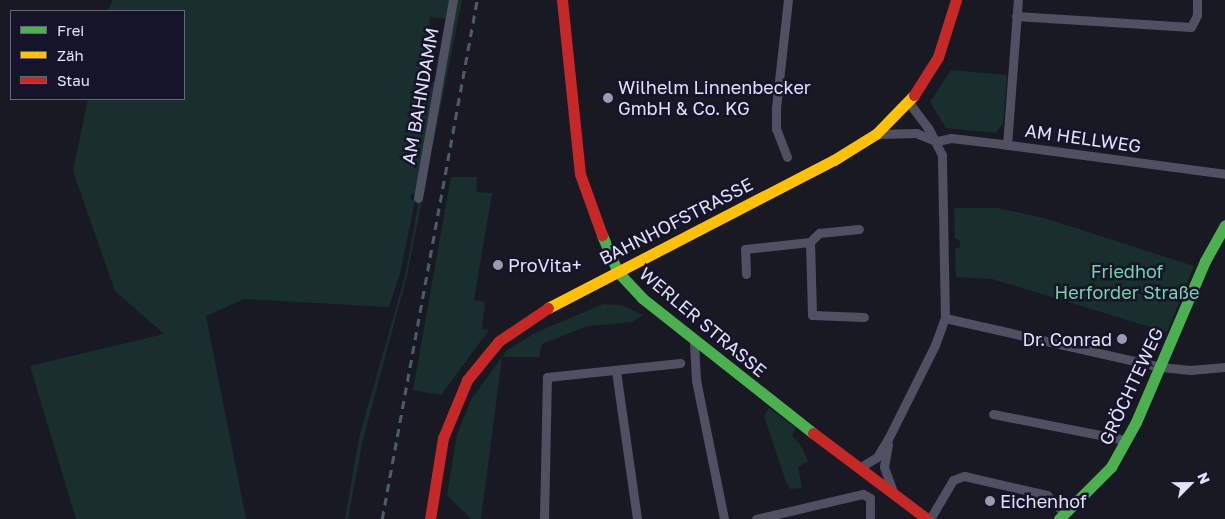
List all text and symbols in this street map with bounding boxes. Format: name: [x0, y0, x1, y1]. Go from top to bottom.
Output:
legend: [10, 10, 185, 100]
text: Frei: [57, 21, 84, 39]
street label: AM BAHNDAMM: [397, 26, 443, 166]
text: Zäh: [57, 46, 84, 64]
text: Stau: [57, 71, 90, 89]
place label: Wilhelm Linnenbecker GmbH & Co. KG: [618, 77, 811, 120]
marker: Wilhelm Linnenbecker GmbH & Co. KG: [602, 92, 614, 104]
street label: AM HELLWEG: [1024, 119, 1142, 157]
street label: BAHNHOFSTRASSE: [596, 173, 756, 269]
place label: ProVita+: [508, 254, 582, 276]
marker: ProVita+: [492, 259, 504, 271]
park label: Friedhof Herforder Straße: [1055, 261, 1199, 304]
street label: WERLER STRASSE: [635, 263, 771, 381]
street label: GRÖCHTEWEG: [1094, 324, 1168, 448]
place label: Dr. Conrad: [1022, 328, 1112, 350]
marker: Dr. Conrad: [1116, 333, 1128, 345]
north arrow: [1165, 459, 1215, 509]
text: N: [1194, 470, 1214, 486]
place label: Eichenhof: [1000, 490, 1086, 512]
marker: Eichenhof: [984, 495, 996, 507]

